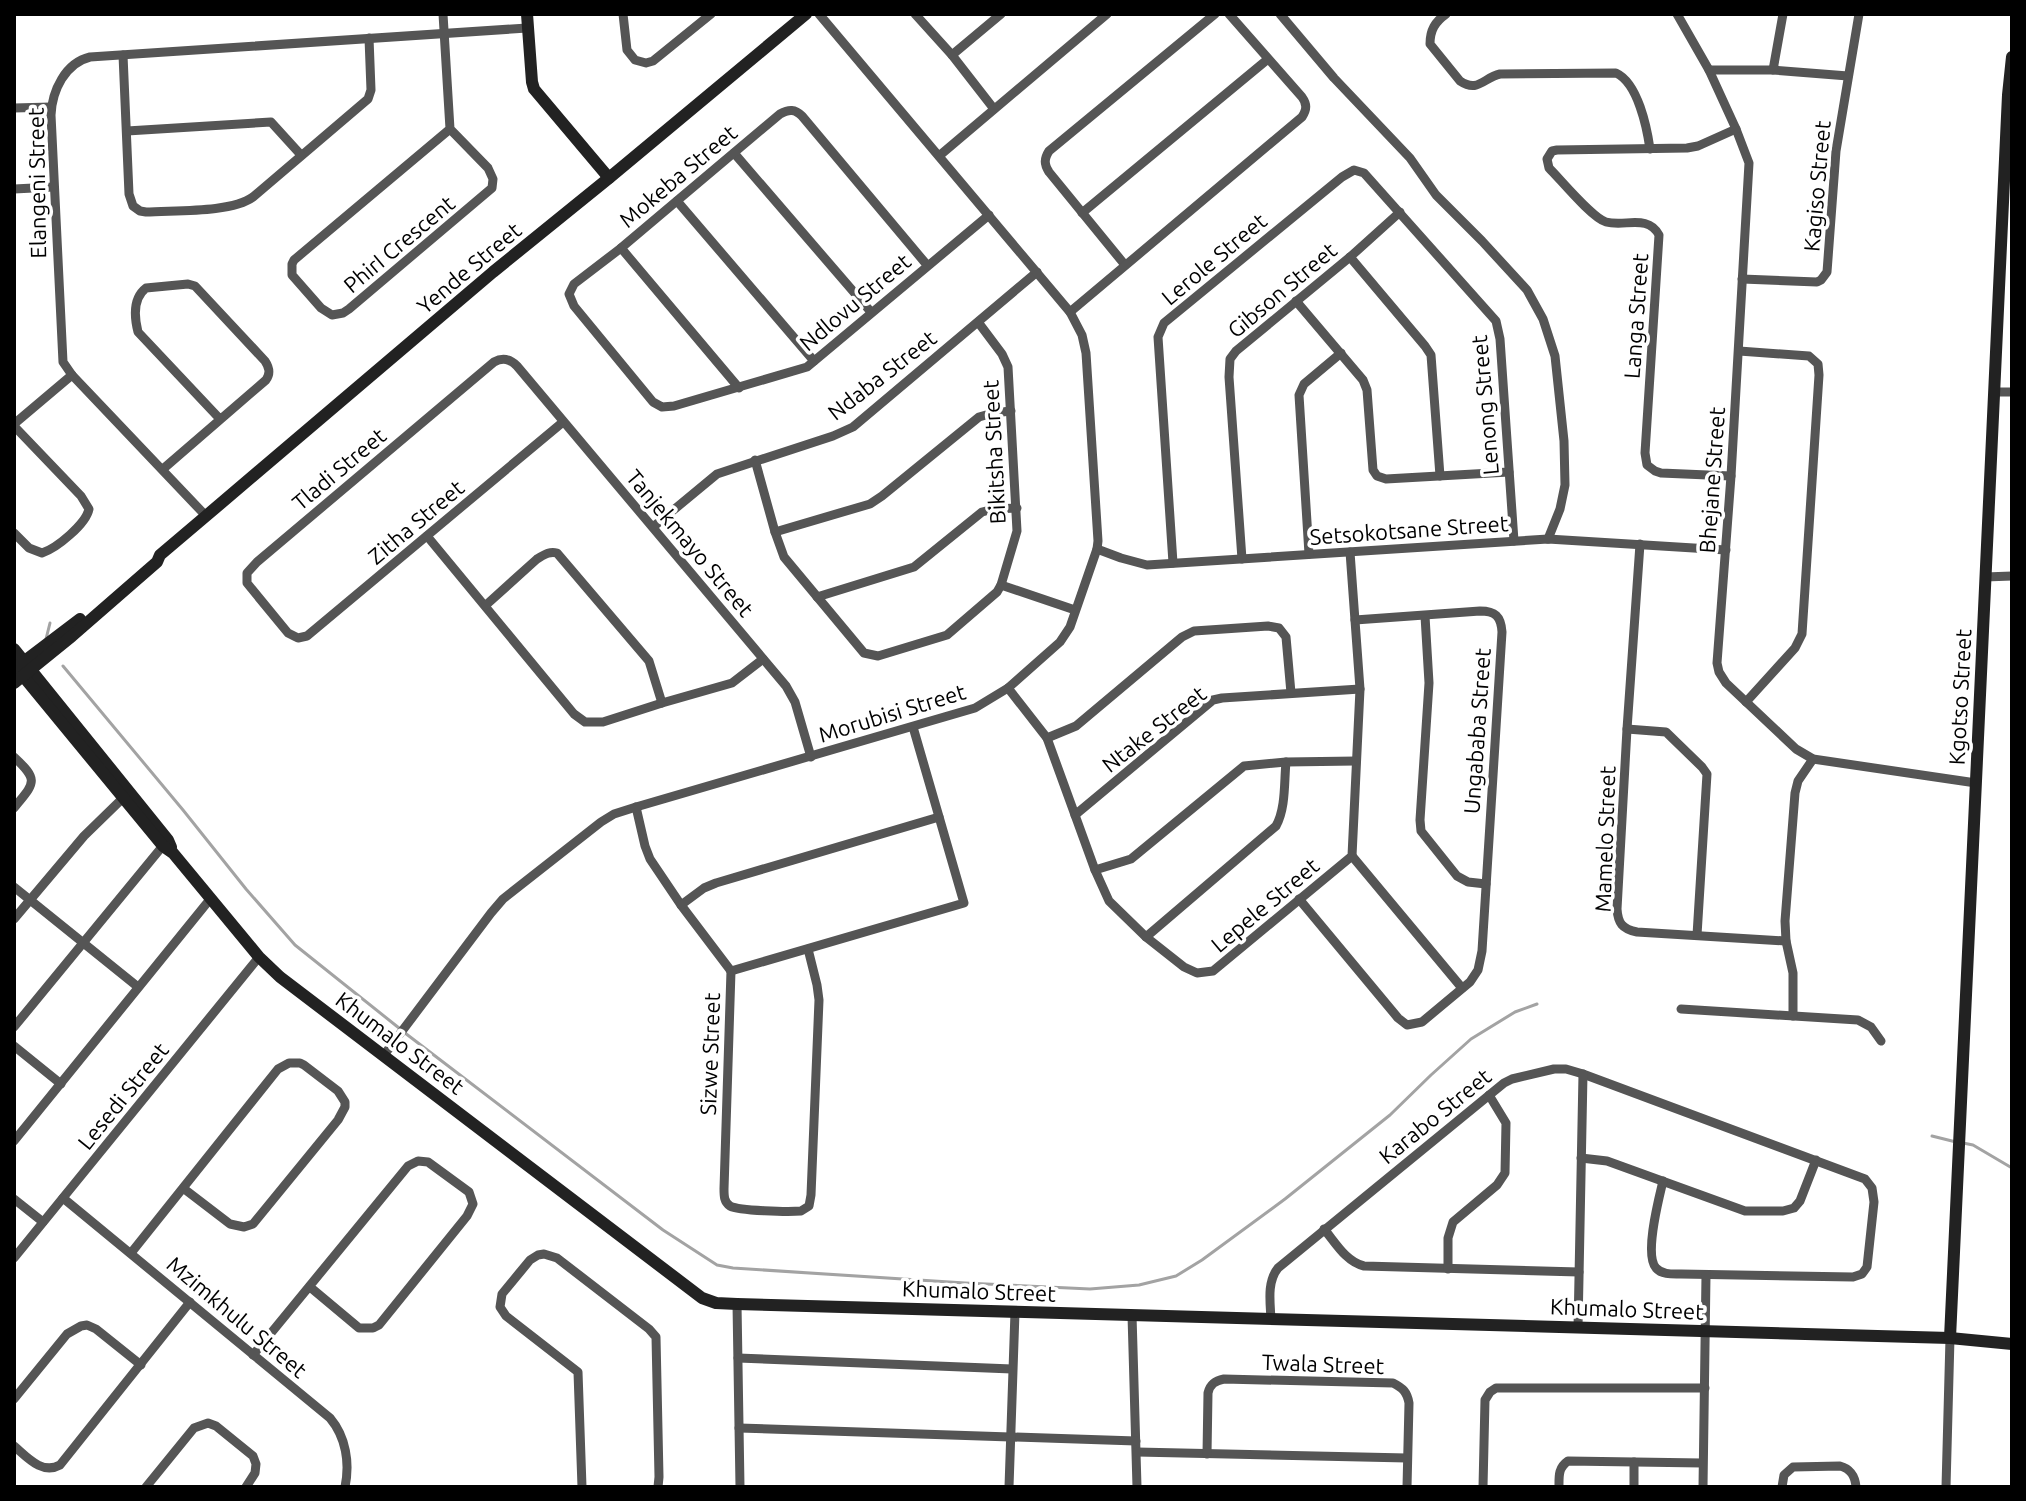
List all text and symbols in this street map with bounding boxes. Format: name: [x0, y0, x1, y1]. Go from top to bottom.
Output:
street label: Elangeni Street: [23, 107, 50, 259]
street label: Mokeba Street: [614, 119, 742, 232]
street label: Kagiso Street: [1798, 119, 1835, 253]
street label: PhirI Crescent: [338, 190, 459, 297]
street label: Lerole Street: [1156, 207, 1271, 310]
street label: Yende Street: [412, 217, 526, 318]
street label: Gibson Street: [1222, 237, 1341, 342]
street label: Ndlovu Street: [794, 248, 915, 355]
street label: Langa Street: [1619, 252, 1652, 379]
street label: Ndaba Street: [823, 324, 941, 425]
street label: Lenong Street: [1466, 334, 1503, 476]
street label: Bikitsha Street: [977, 379, 1010, 525]
street label: Bhejane Street: [1694, 406, 1729, 554]
street label: Tladi Street: [287, 422, 391, 515]
street label: Tanjekmayo Street: [622, 464, 759, 621]
street label: Zitha Street: [363, 474, 469, 569]
street label: Setsokotsane Street: [1309, 510, 1509, 549]
street label: Kgotso Street: [1943, 628, 1976, 766]
street label: Ungababa Street: [1458, 647, 1495, 815]
street label: Morubisi Street: [815, 678, 969, 747]
street label: Ntake Street: [1097, 680, 1211, 777]
street label: Mamelo Street: [1589, 765, 1620, 913]
street label: Lepele Street: [1206, 852, 1324, 957]
street label: Khumalo Street: [331, 986, 470, 1099]
street label: Sizwe Street: [695, 992, 724, 1116]
street label: Lesedi Street: [72, 1037, 173, 1154]
street label: Karabo Street: [1374, 1063, 1496, 1168]
street label: Mzimkhulu Street: [162, 1251, 312, 1383]
street label: Khumalo Street: [902, 1275, 1057, 1306]
street label: Khumalo Street: [1550, 1293, 1705, 1324]
street label: Twala Street: [1261, 1349, 1385, 1378]

